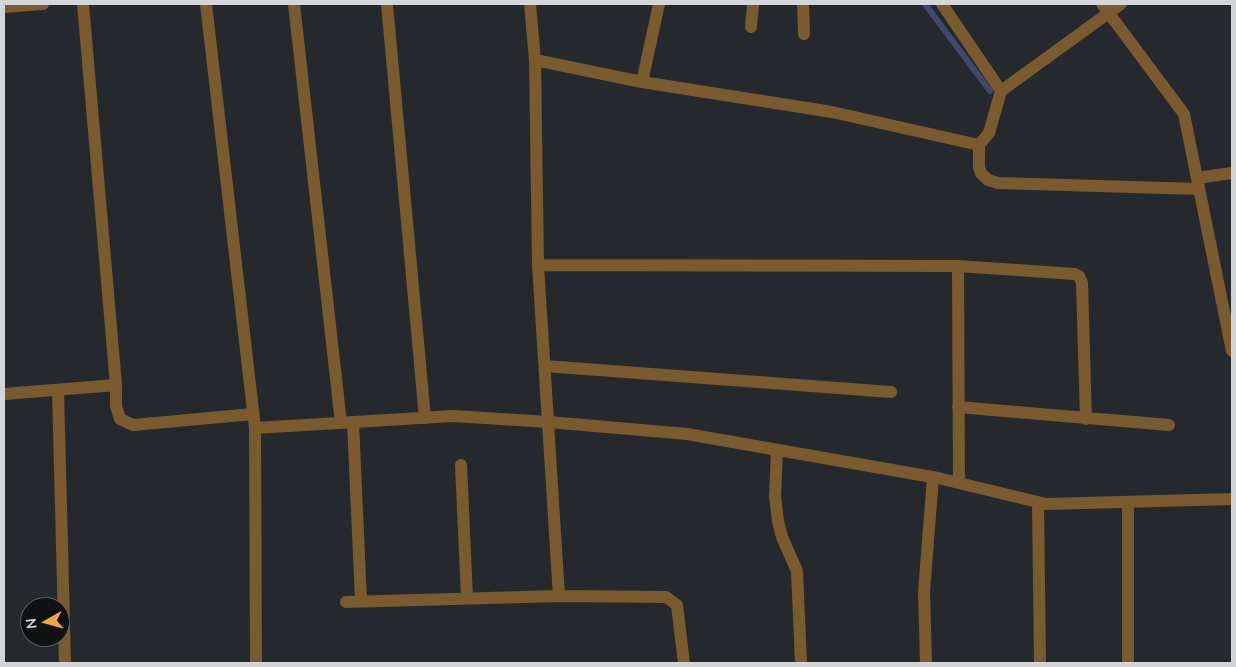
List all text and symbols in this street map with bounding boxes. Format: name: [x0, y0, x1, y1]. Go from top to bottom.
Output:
north arrow: [20, 597, 70, 647]
text: N: [22, 617, 41, 630]

